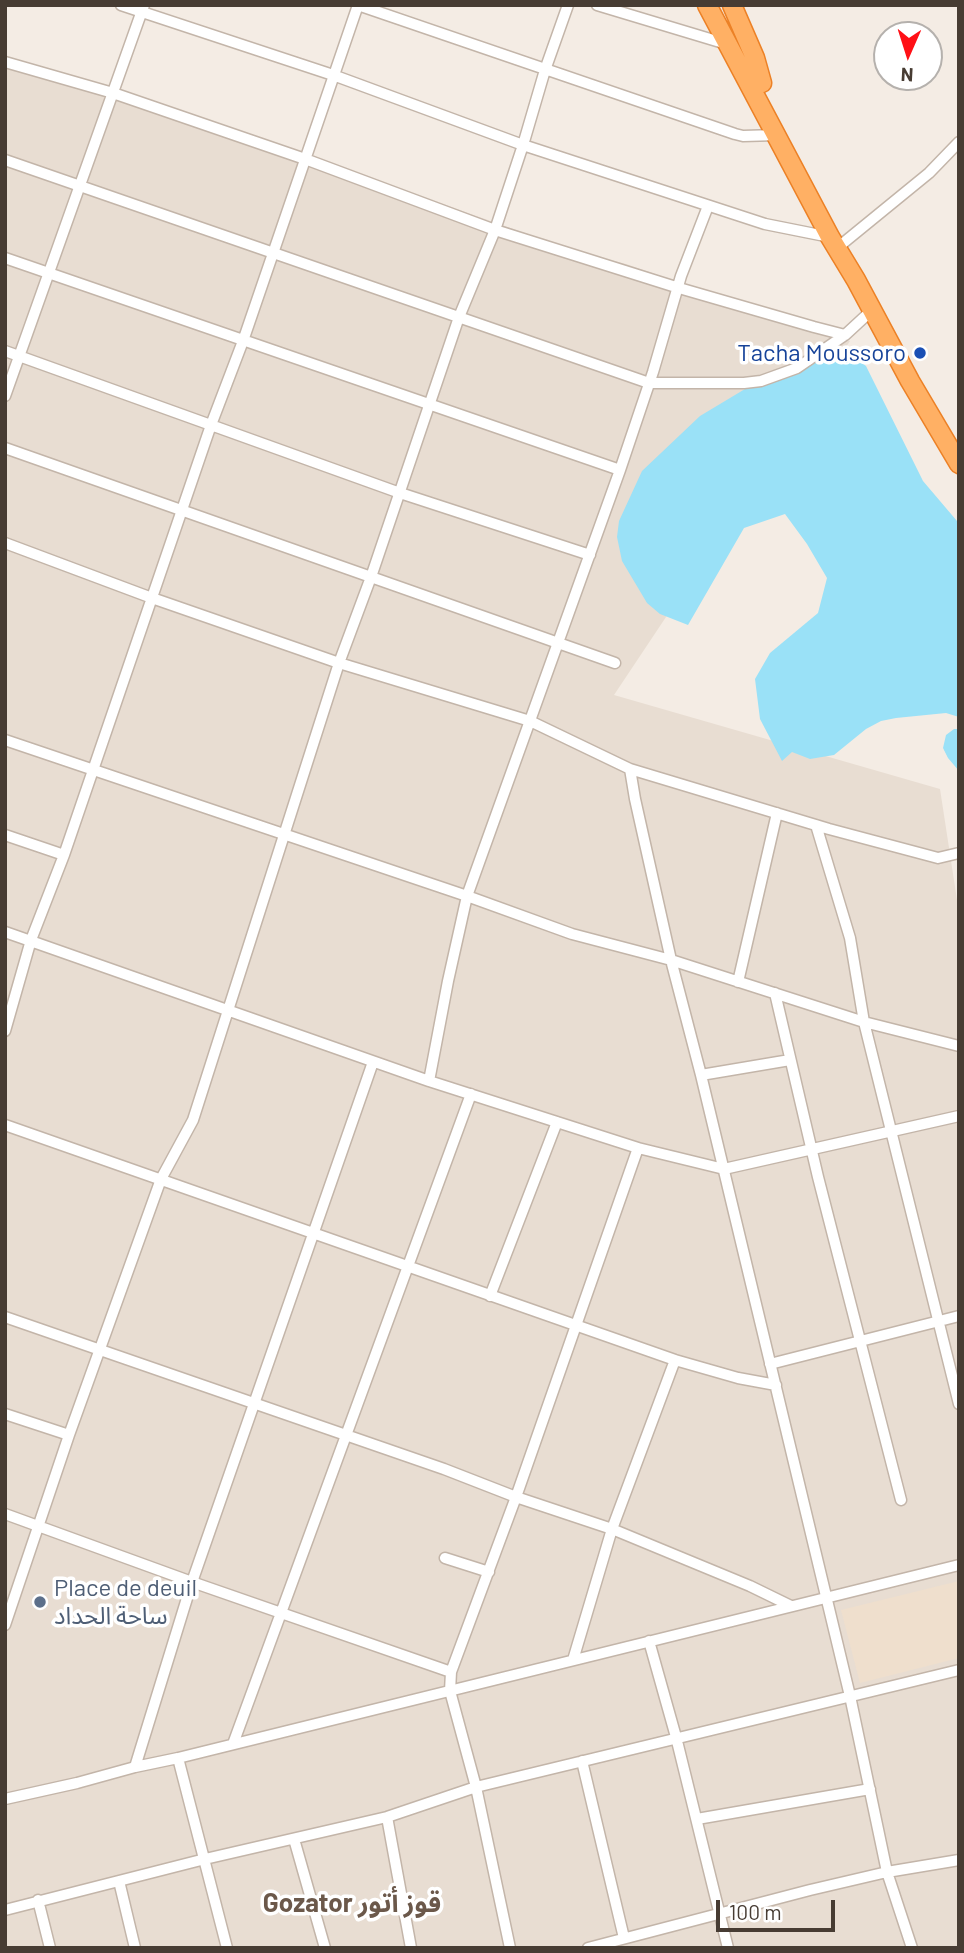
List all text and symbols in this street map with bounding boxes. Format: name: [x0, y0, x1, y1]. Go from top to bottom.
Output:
north arrow: [873, 21, 943, 91]
text: N: [900, 64, 914, 87]
place label: Tacha Moussoro: [737, 339, 906, 367]
marker: Tacha Moussoro: [912, 345, 928, 361]
place label: Place de deuil ساحة الحداد: [54, 1574, 197, 1630]
marker: Place de deuil ساحة الحداد: [32, 1594, 48, 1610]
scale bar: [719, 1886, 838, 1930]
district label: Gozator قوز أتور: [263, 1887, 441, 1919]
text: 100 m: [729, 1899, 782, 1924]

